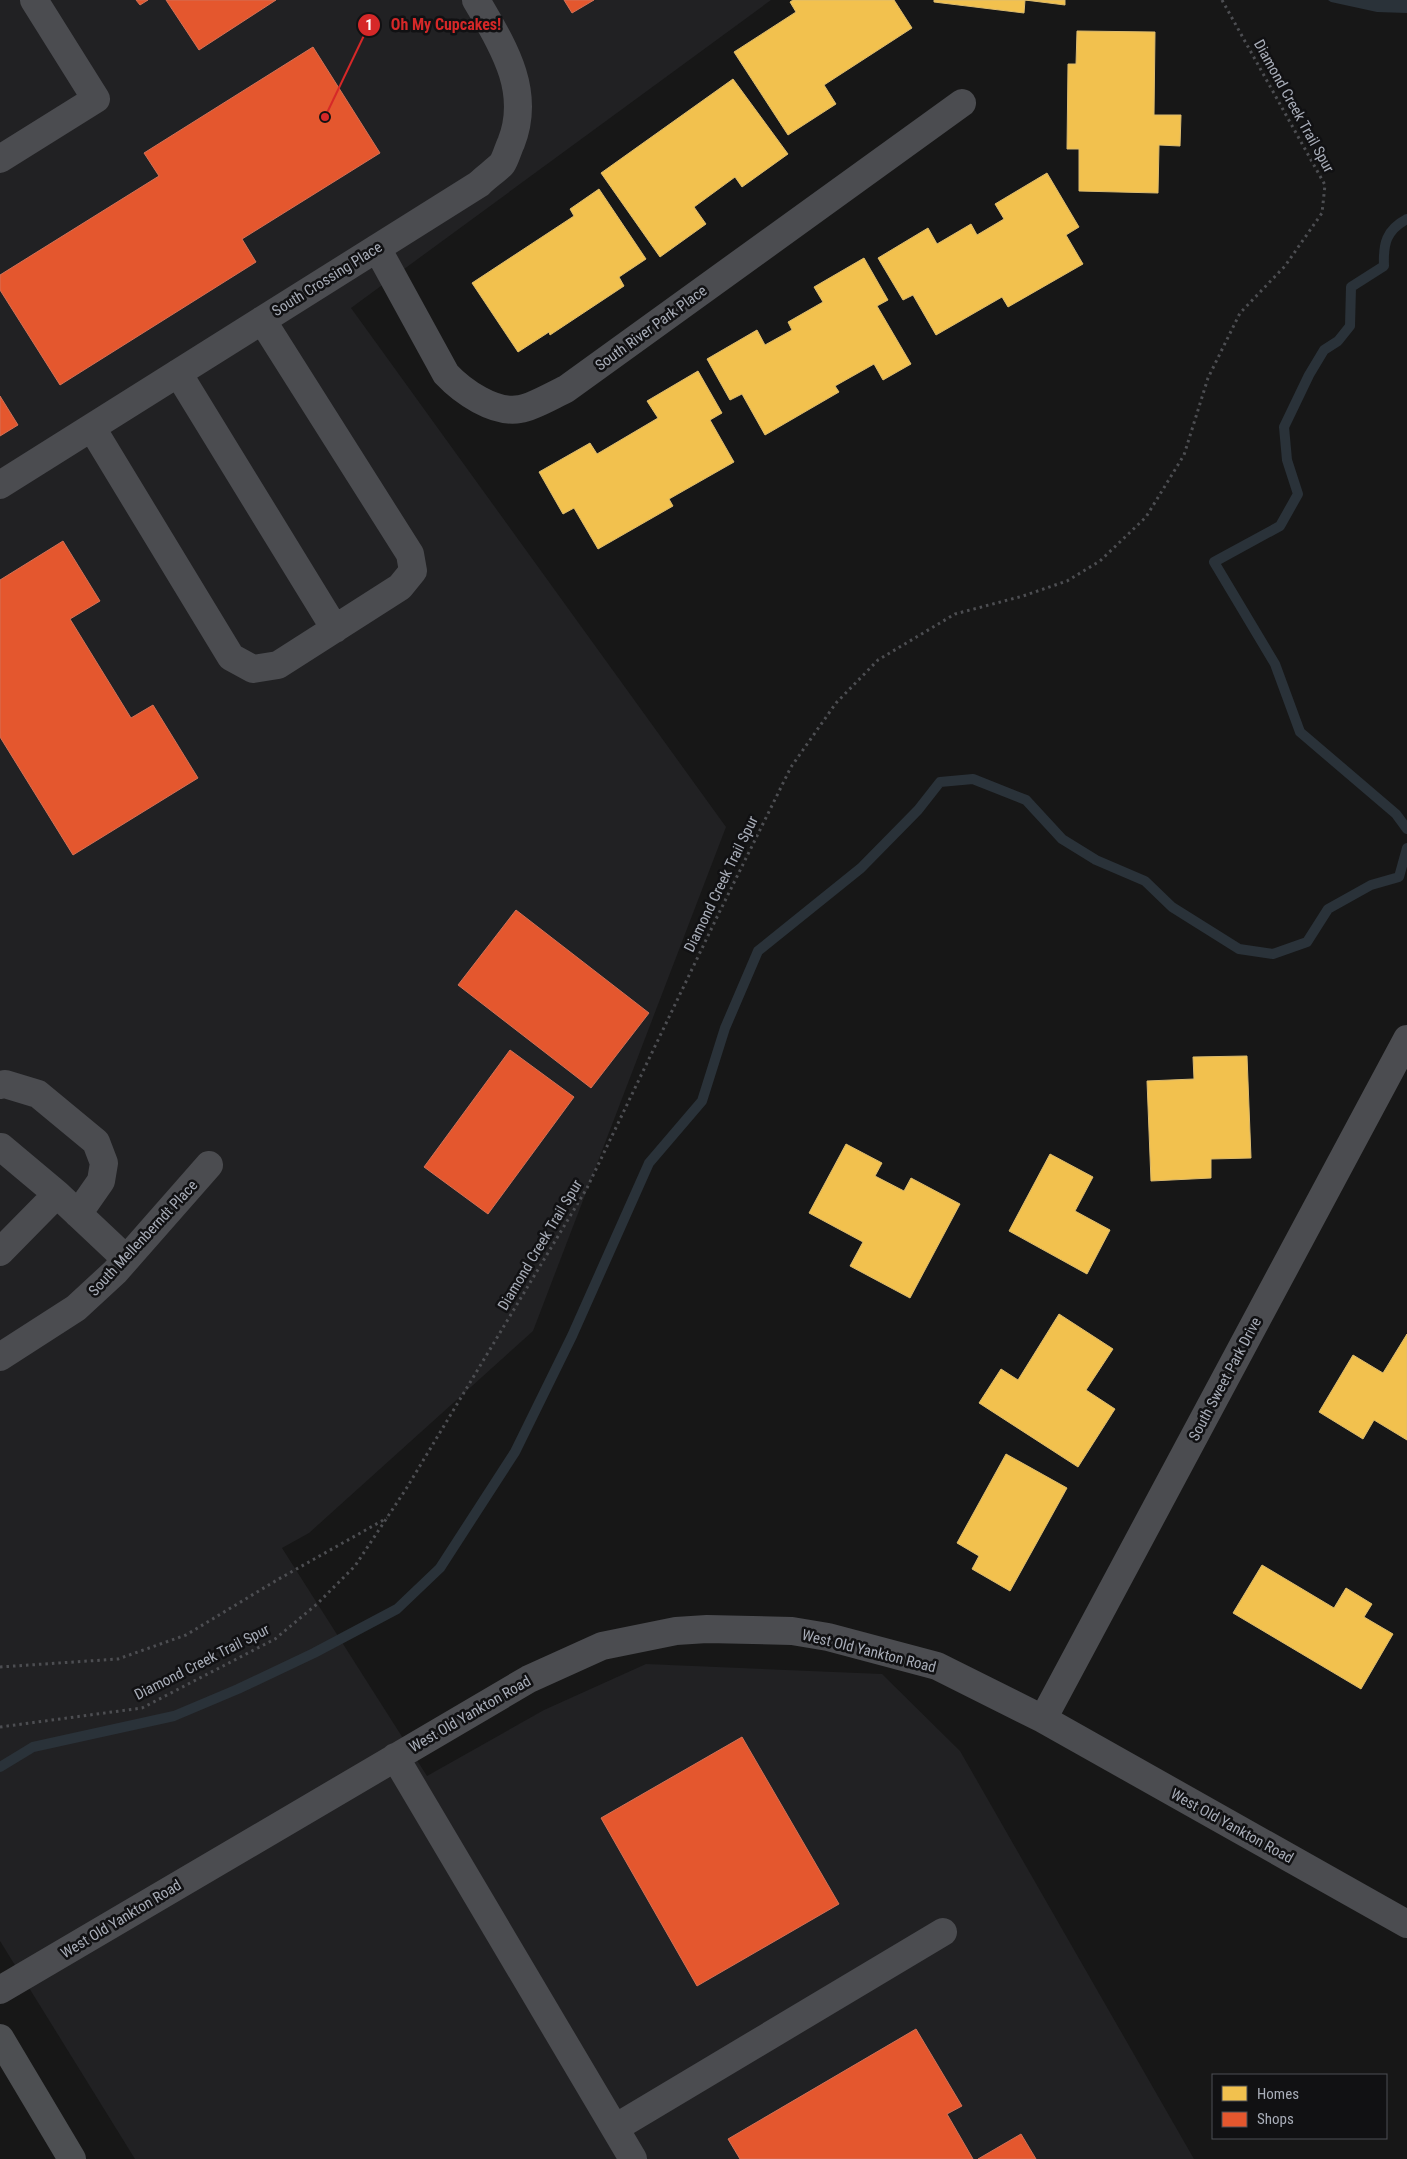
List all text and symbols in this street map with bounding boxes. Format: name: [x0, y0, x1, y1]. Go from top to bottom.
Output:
callout: Oh My Cupcakes!: [356, 9, 512, 40]
text: Oh My Cupcakes!: [391, 15, 501, 34]
text: 1: [365, 16, 373, 34]
street label: Diamond Creek Trail Spur: [1250, 36, 1338, 176]
street label: South Crossing Place: [269, 238, 385, 320]
street label: South River Park Place: [592, 281, 710, 375]
street label: Diamond Creek Trail Spur: [680, 813, 762, 955]
street label: South Mellenberndt Place: [85, 1176, 201, 1300]
street label: Diamond Creek Trail Spur: [494, 1176, 586, 1314]
street label: South Sweet Park Drive: [1185, 1314, 1265, 1444]
street label: Diamond Creek Trail Spur: [131, 1620, 273, 1704]
street label: West Old Yankton Road: [800, 1626, 938, 1676]
street label: West Old Yankton Road: [406, 1672, 534, 1756]
street label: West Old Yankton Road: [1168, 1785, 1296, 1867]
street label: West Old Yankton Road: [57, 1876, 185, 1962]
legend: [1212, 2074, 1387, 2139]
text: Homes: [1257, 2085, 1299, 2103]
text: Shops: [1257, 2110, 1294, 2128]

